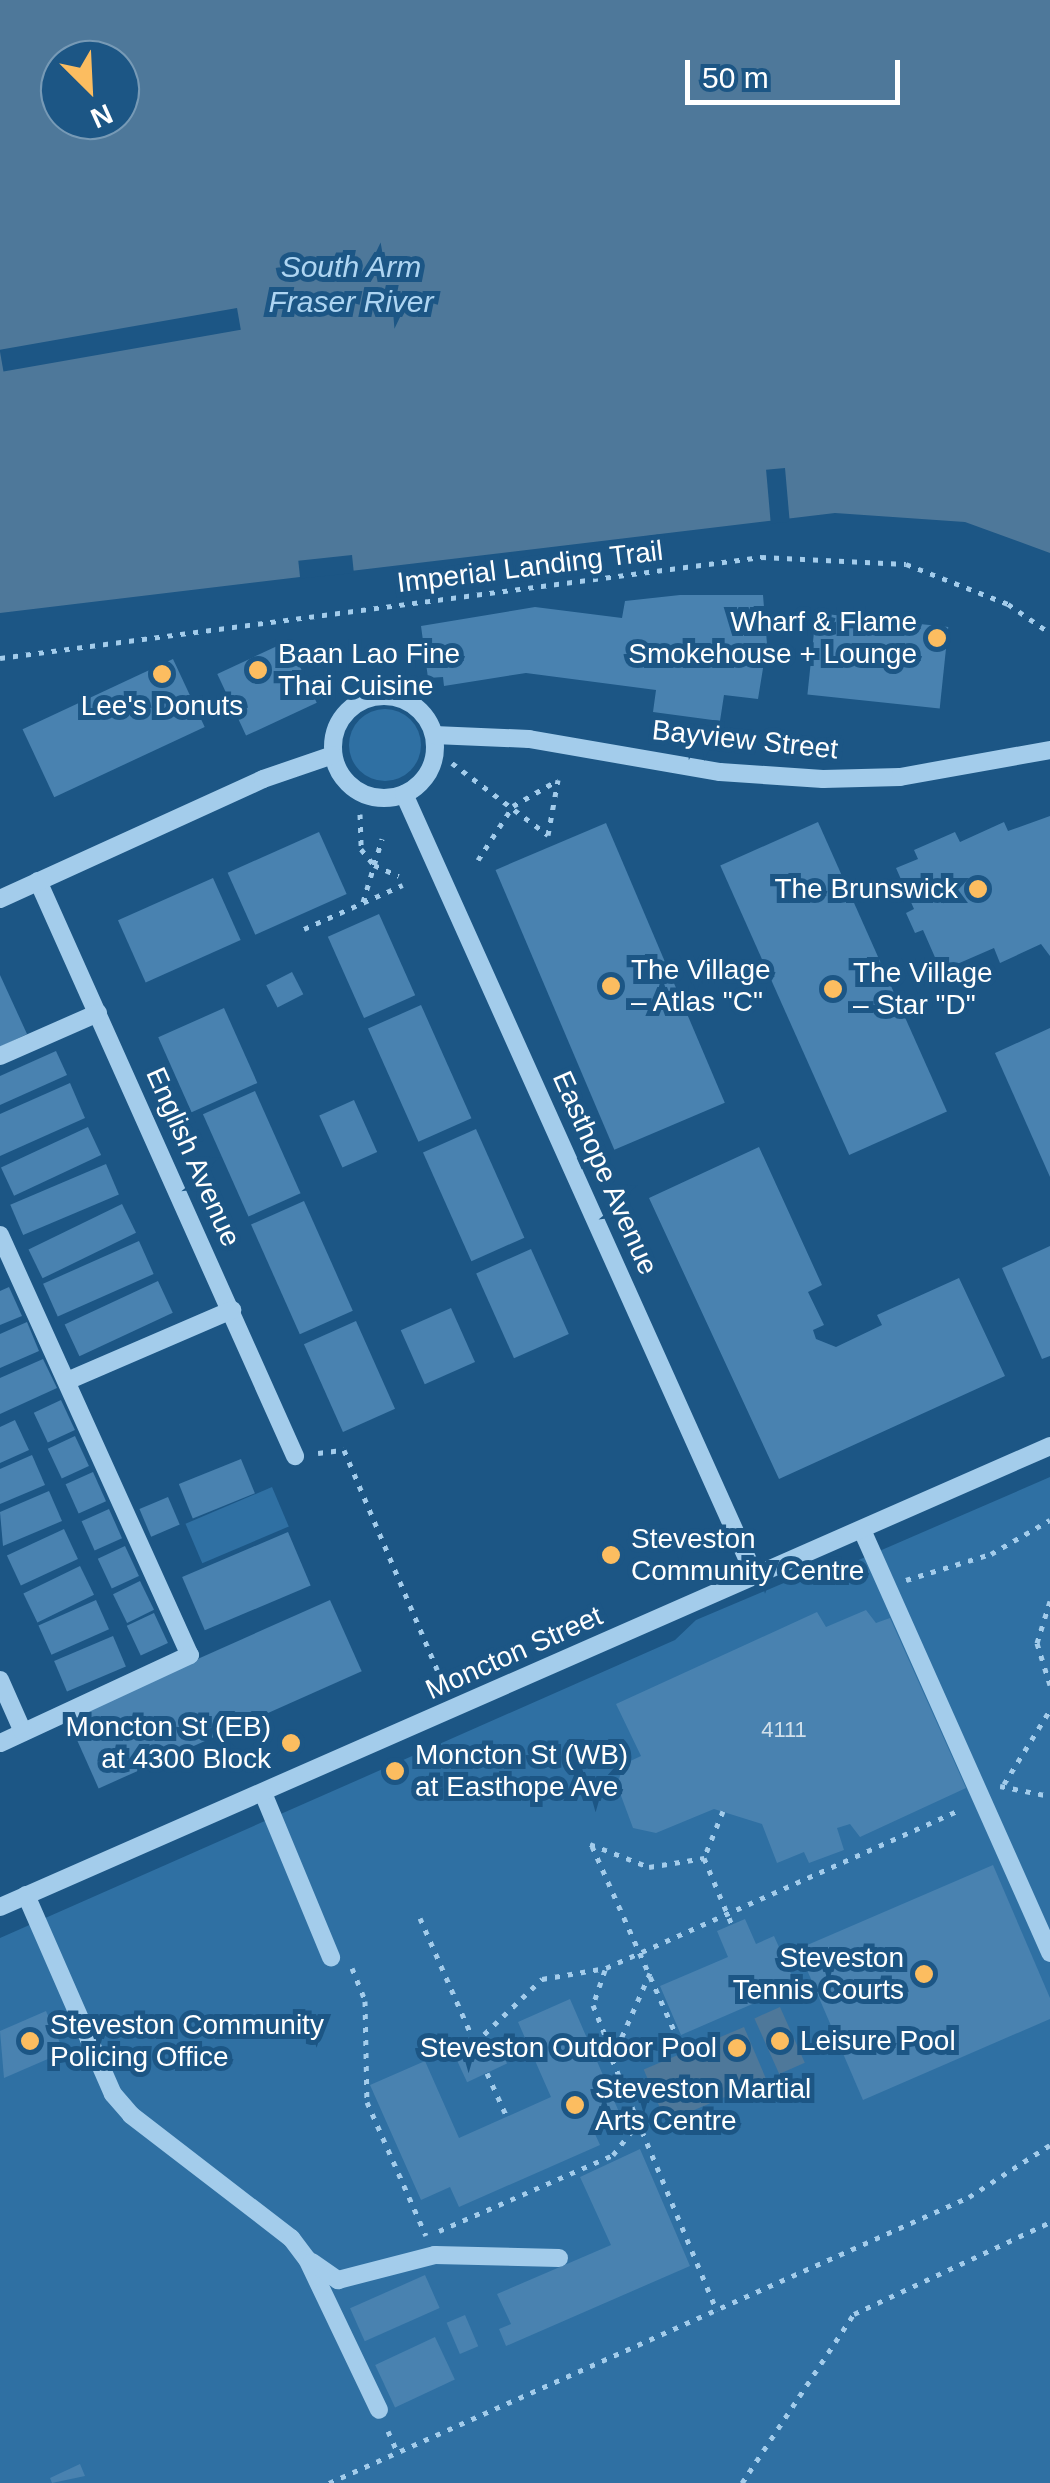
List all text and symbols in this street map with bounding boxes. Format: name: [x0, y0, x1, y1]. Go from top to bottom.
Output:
north arrow: [40, 40, 140, 140]
scale bar: [690, 40, 905, 102]
text: 50 m: [702, 61, 769, 94]
text: N: [86, 98, 117, 134]
water label: South Arm Fraser River: [268, 249, 434, 320]
street label: Imperial Landing Trail: [395, 534, 665, 600]
place label: Wharf & Flame Smokehouse + Lounge: [628, 605, 917, 671]
marker: Wharf & Flame Smokehouse + Lounge: [926, 627, 948, 649]
place label: Baan Lao Fine Thai Cuisine: [278, 637, 460, 703]
marker: Baan Lao Fine Thai Cuisine: [247, 659, 269, 681]
marker: Lee's Donuts: [151, 663, 173, 685]
place label: Lee's Donuts: [81, 689, 243, 723]
street label: Bayview Street: [650, 714, 840, 766]
place label: The Brunswick: [774, 872, 958, 906]
marker: The Brunswick: [967, 878, 989, 900]
place label: The Village – Atlas "C": [631, 953, 771, 1019]
place label: The Village – Star "D": [853, 956, 993, 1022]
marker: The Village – Atlas "C": [600, 975, 622, 997]
marker: The Village – Star "D": [822, 978, 844, 1000]
street label: English Avenue: [138, 1062, 248, 1252]
street label: Easthope Avenue: [545, 1065, 665, 1281]
place label: Steveston Community Centre: [631, 1522, 864, 1588]
marker: Steveston Community Centre: [600, 1544, 622, 1566]
street label: Moncton Street: [420, 1599, 608, 1707]
place label: Moncton St (EB) at 4300 Block: [66, 1710, 271, 1776]
house number: 4111: [761, 1717, 807, 1743]
marker: Moncton St (EB) at 4300 Block: [280, 1732, 302, 1754]
place label: Moncton St (WB) at Easthope Ave: [415, 1738, 628, 1804]
marker: Moncton St (WB) at Easthope Ave: [384, 1760, 406, 1782]
place label: Steveston Tennis Courts: [733, 1941, 904, 2007]
marker: Steveston Tennis Courts: [913, 1963, 935, 1985]
place label: Steveston Community Policing Office: [50, 2008, 324, 2074]
place label: Leisure Pool: [800, 2024, 956, 2058]
marker: Steveston Community Policing Office: [19, 2030, 41, 2052]
marker: Leisure Pool: [769, 2030, 791, 2052]
place label: Steveston Outdoor Pool: [420, 2031, 717, 2065]
marker: Steveston Outdoor Pool: [726, 2037, 748, 2059]
place label: Steveston Martial Arts Centre: [595, 2072, 811, 2138]
marker: Steveston Martial Arts Centre: [564, 2094, 586, 2116]

